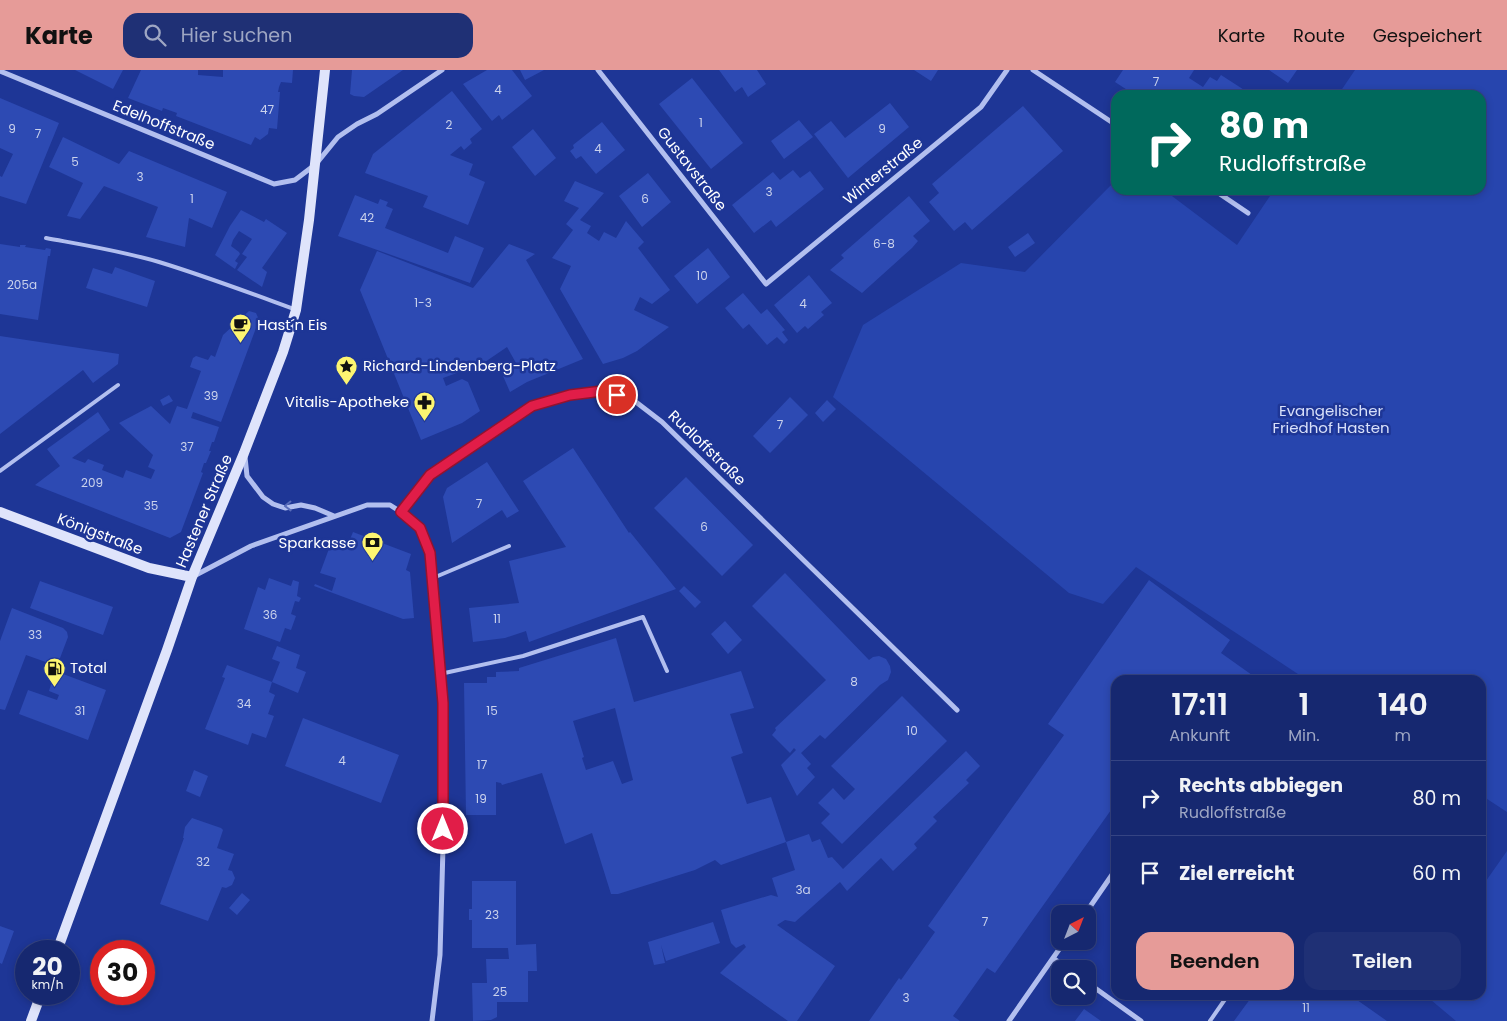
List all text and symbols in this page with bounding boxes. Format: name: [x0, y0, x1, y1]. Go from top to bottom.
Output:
search box: [123, 13, 473, 58]
text: Karte: [25, 19, 93, 52]
icon: search: [141, 21, 169, 49]
text: Hier suchen: [181, 22, 292, 49]
text: Karte: [1218, 23, 1265, 48]
text: Route: [1293, 23, 1345, 48]
text: Gespeichert: [1373, 23, 1482, 48]
house number: 7: [1153, 73, 1160, 90]
house number: 4: [494, 81, 502, 98]
street label: Edelhoffstraße: [110, 94, 218, 155]
house number: 47: [260, 101, 274, 118]
text: 80 m: [1219, 101, 1309, 150]
icon: right: [1136, 110, 1201, 175]
house number: 1: [699, 114, 703, 131]
house number: 2: [446, 116, 453, 133]
house number: 9: [8, 120, 16, 137]
house number: 9: [878, 120, 886, 137]
street label: Gustavstraße: [653, 122, 732, 215]
house number: 7: [35, 125, 42, 142]
street label: Winterstraße: [838, 132, 927, 209]
house number: 4: [594, 140, 602, 157]
text: Rudloffstraße: [1219, 148, 1367, 179]
house number: 5: [71, 153, 79, 170]
house number: 3: [136, 168, 144, 185]
house number: 3: [765, 183, 773, 200]
house number: 1: [190, 190, 194, 207]
house number: 6: [641, 190, 649, 207]
house number: 42: [360, 209, 374, 226]
house number: 6-8: [873, 235, 895, 252]
house number: 10: [696, 267, 708, 284]
house number: 205a: [7, 276, 37, 293]
house number: 1-3: [414, 294, 432, 311]
house number: 4: [799, 295, 807, 312]
cafe icon: Hast´n Eis: [229, 313, 253, 344]
place label: Hast´n Eis: [257, 314, 328, 335]
place icon: Richard-Lindenberg-Platz: [335, 354, 359, 385]
place label: Richard-Lindenberg-Platz: [363, 355, 556, 376]
pin: [596, 374, 638, 416]
icon: arrive: [603, 381, 631, 409]
house number: 39: [204, 387, 218, 404]
pharmacy icon: Vitalis-Apotheke: [413, 390, 437, 421]
place label: Vitalis-Apotheke: [285, 391, 409, 412]
park label: Evangelischer Friedhof Hasten: [1272, 400, 1390, 438]
street label: Rudloffstraße: [664, 405, 751, 490]
house number: 7: [777, 416, 784, 433]
house number: 37: [180, 438, 194, 455]
street label: Hastener Straße: [170, 451, 237, 571]
house number: 209: [81, 474, 103, 491]
house number: 7: [476, 495, 483, 512]
house number: 35: [144, 497, 158, 514]
one-way arrow: [284, 501, 292, 511]
street label: Königstraße: [54, 508, 146, 560]
house number: 6: [700, 518, 708, 535]
bank icon: Sparkasse: [360, 531, 384, 562]
place label: Sparkasse: [278, 532, 356, 553]
house number: 36: [263, 606, 277, 623]
house number: 11: [493, 610, 501, 627]
house number: 33: [28, 626, 42, 643]
fuel station icon: Total: [42, 656, 66, 687]
place label: Total: [70, 657, 107, 678]
house number: 8: [850, 673, 858, 690]
text: 17:11: [1171, 683, 1228, 726]
text: 1: [1298, 683, 1309, 726]
text: 140: [1378, 683, 1428, 726]
house number: 34: [237, 695, 252, 712]
house number: 31: [75, 702, 85, 719]
house number: 15: [486, 702, 498, 719]
house number: 10: [906, 722, 918, 739]
text: Ankunft: [1169, 724, 1230, 747]
text: Min.: [1288, 724, 1320, 747]
text: m: [1395, 724, 1411, 747]
house number: 4: [338, 752, 346, 769]
house number: 17: [477, 756, 488, 773]
text: Rechts abbiegen: [1179, 772, 1343, 799]
icon: right: [1136, 784, 1164, 812]
text: 80 m: [1412, 785, 1461, 812]
house number: 19: [475, 790, 487, 807]
text: Rudloffstraße: [1179, 801, 1286, 824]
position arrow: [416, 802, 468, 854]
house number: 32: [196, 853, 210, 870]
icon: arrive: [1136, 859, 1164, 887]
text: Ziel erreicht: [1179, 860, 1295, 887]
text: 60 m: [1412, 860, 1461, 887]
house number: 3a: [795, 881, 811, 898]
north arrow: [1051, 905, 1096, 950]
map controls: [1051, 905, 1096, 1005]
house number: 23: [485, 906, 499, 923]
house number: 7: [982, 913, 989, 930]
button: Beenden: [1136, 932, 1294, 990]
button: Teilen: [1304, 932, 1461, 990]
speed limit sign: 30: [90, 940, 155, 1005]
text: 20: [32, 949, 63, 984]
button: search: [1051, 960, 1096, 1005]
text: km/h: [32, 976, 63, 993]
house number: 25: [493, 983, 507, 1000]
house number: 3: [902, 989, 910, 1006]
house number: 11: [1302, 999, 1310, 1016]

